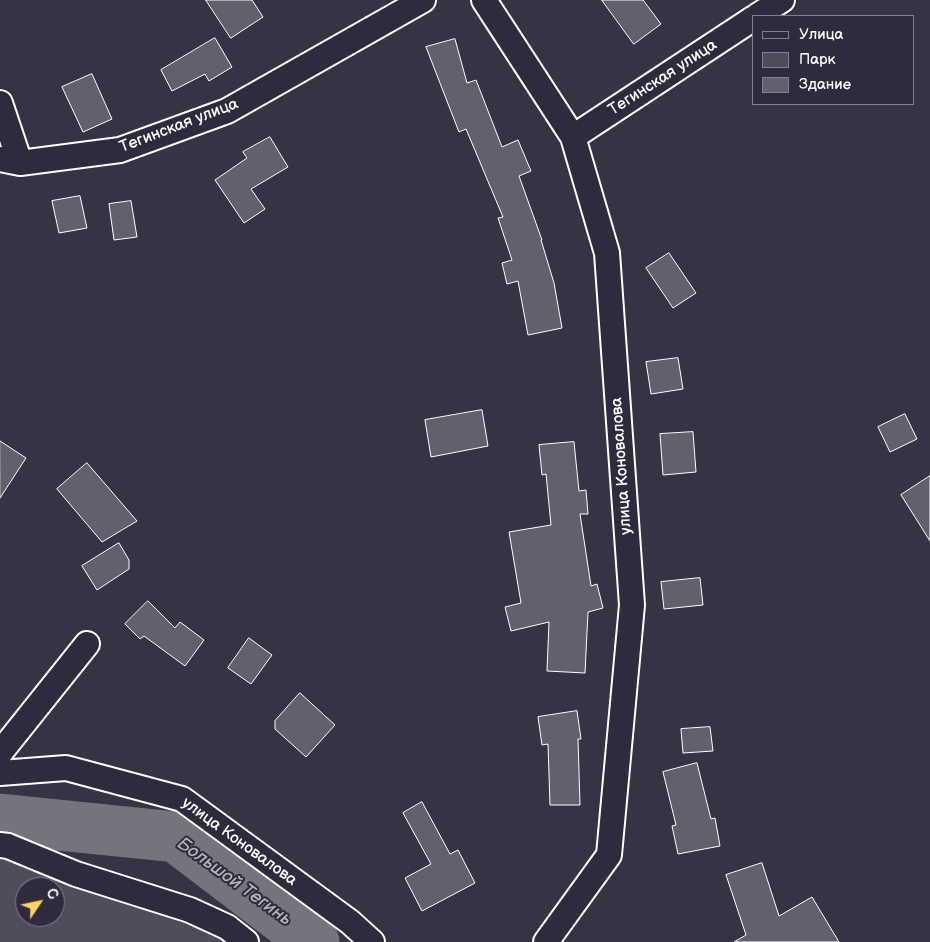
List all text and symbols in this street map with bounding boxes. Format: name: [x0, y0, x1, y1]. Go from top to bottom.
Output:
legend: [752, 15, 915, 105]
text: Улица: [799, 25, 843, 44]
street label: Тегинская улица: [605, 36, 721, 120]
text: Парк: [799, 50, 836, 69]
text: Здание: [799, 75, 851, 94]
street label: Тегинская улица: [117, 95, 241, 157]
street label: улица Коновалова: [608, 397, 636, 535]
street label: улица Коновалова: [178, 794, 300, 890]
water label: Большой Тегинь: [173, 833, 295, 931]
north arrow: [15, 877, 65, 927]
text: С: [42, 885, 62, 903]

